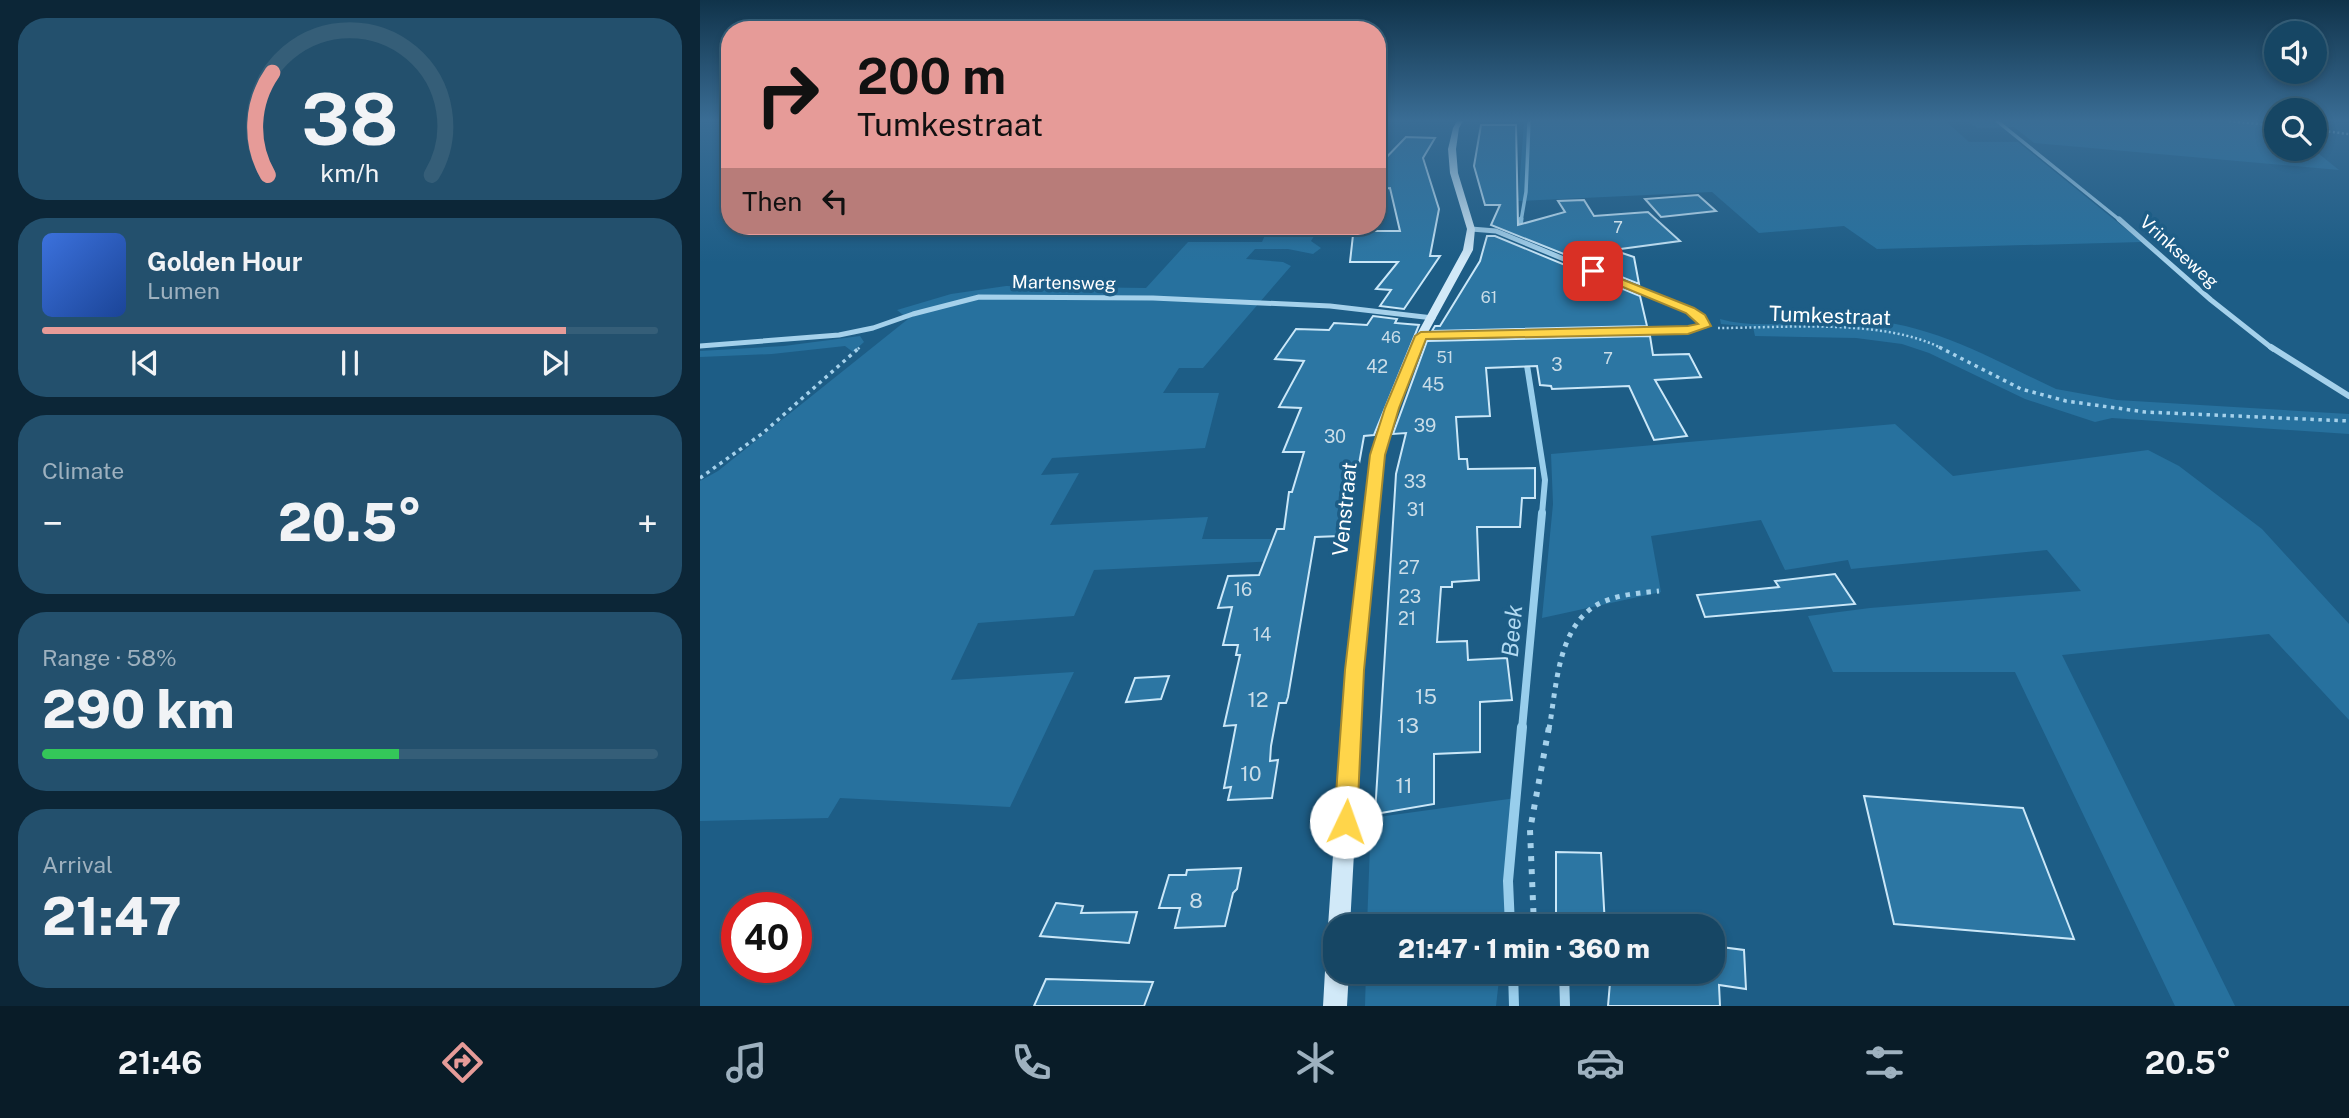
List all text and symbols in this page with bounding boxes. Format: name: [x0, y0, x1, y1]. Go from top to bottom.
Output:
map controls: [2264, 21, 2327, 161]
button: sound: [2264, 21, 2327, 84]
text: 200 m: [857, 47, 1006, 105]
icon: right: [742, 49, 833, 140]
text: 38: [301, 76, 399, 161]
button: search: [2264, 98, 2327, 161]
text: Tumkestraat: [857, 106, 1043, 143]
text: km/h: [321, 158, 379, 188]
icon: left: [816, 182, 854, 220]
text: Then: [742, 186, 802, 217]
street label: Vrinkseweg: [2136, 211, 2223, 292]
house number: 7: [1613, 218, 1623, 237]
pin: [1563, 241, 1623, 301]
text: Golden Hour: [147, 246, 302, 277]
icon: arrive: [1574, 252, 1612, 290]
street label: Martensweg: [1012, 271, 1116, 294]
text: Lumen: [147, 277, 220, 304]
house number: 61: [1481, 288, 1497, 307]
street label: Tumkestraat: [1769, 301, 1892, 330]
house number: 46: [1381, 328, 1401, 347]
icon: previous: [126, 344, 164, 382]
icon: pause: [331, 344, 369, 382]
icon: next: [536, 344, 574, 382]
house number: 51: [1437, 348, 1453, 367]
house number: 7: [1603, 349, 1613, 368]
house number: 3: [1551, 354, 1563, 375]
house number: 42: [1366, 356, 1388, 377]
house number: 45: [1422, 374, 1444, 395]
house number: 39: [1414, 415, 1436, 436]
house number: 30: [1324, 426, 1346, 447]
text: Climate: [42, 457, 124, 484]
street label: Venstraat: [1327, 461, 1362, 557]
house number: 33: [1404, 471, 1426, 492]
text: 20.5°: [278, 492, 422, 553]
house number: 31: [1407, 499, 1425, 520]
text: −: [42, 501, 63, 546]
text: +: [637, 501, 658, 546]
house number: 27: [1398, 557, 1420, 578]
house number: 16: [1234, 579, 1252, 600]
house number: 23: [1399, 586, 1421, 607]
water label: Beek: [1496, 603, 1527, 658]
house number: 21: [1398, 608, 1416, 629]
house number: 14: [1253, 624, 1271, 645]
text: Range · 58%: [42, 644, 177, 671]
text: 290 km: [42, 679, 234, 740]
house number: 15: [1415, 684, 1437, 709]
house number: 12: [1247, 687, 1269, 712]
house number: 13: [1397, 713, 1419, 738]
house number: 10: [1240, 761, 1262, 786]
house number: 11: [1395, 773, 1413, 798]
position arrow: [1309, 785, 1383, 859]
text: Arrival: [42, 851, 113, 878]
text: 21:47: [42, 886, 182, 947]
house number: 8: [1189, 888, 1203, 913]
speed limit sign: 40: [721, 892, 812, 983]
text: 21:47 · 1 min · 360 m: [1398, 933, 1650, 964]
icon: directions: [438, 1038, 487, 1087]
icon: music: [722, 1038, 771, 1087]
icon: phone: [1007, 1038, 1056, 1087]
icon: climate: [1291, 1038, 1340, 1087]
icon: car: [1576, 1038, 1625, 1087]
icon: filters: [1860, 1038, 1909, 1087]
text: 21:46: [118, 1044, 202, 1081]
text: 20.5°: [2145, 1044, 2231, 1081]

